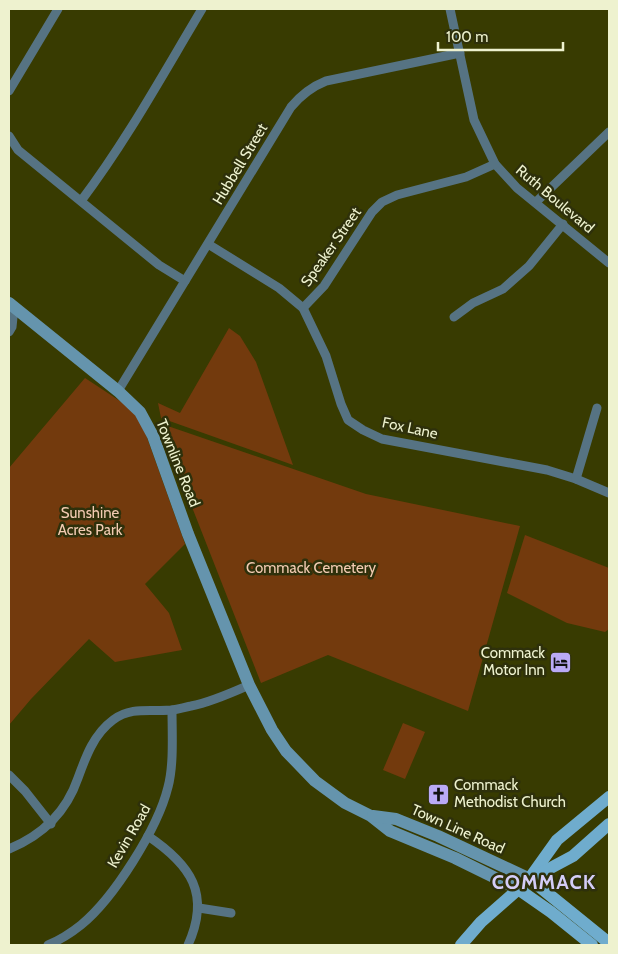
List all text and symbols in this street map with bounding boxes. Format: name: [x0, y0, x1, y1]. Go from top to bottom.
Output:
scale bar: [438, 20, 563, 52]
text: 100 m: [446, 28, 488, 46]
street label: Hubbell Street: [209, 120, 271, 208]
street label: Ruth Boulevard: [512, 161, 598, 237]
street label: Speaker Street: [297, 204, 365, 290]
street label: Fox Lane: [381, 413, 440, 443]
street label: Townline Road: [152, 417, 204, 509]
park label: Sunshine Acres Park: [58, 504, 123, 539]
park label: Commack Cemetery: [246, 559, 377, 577]
place label: Commack Motor Inn: [481, 644, 545, 679]
hotel icon: Commack Motor Inn: [549, 650, 573, 674]
place label: Commack Methodist Church: [454, 776, 566, 811]
church icon: Commack Methodist Church: [426, 782, 450, 806]
street label: Town Line Road: [409, 800, 507, 858]
street label: Kevin Road: [104, 801, 154, 871]
district label: COMMACK: [492, 870, 596, 894]

